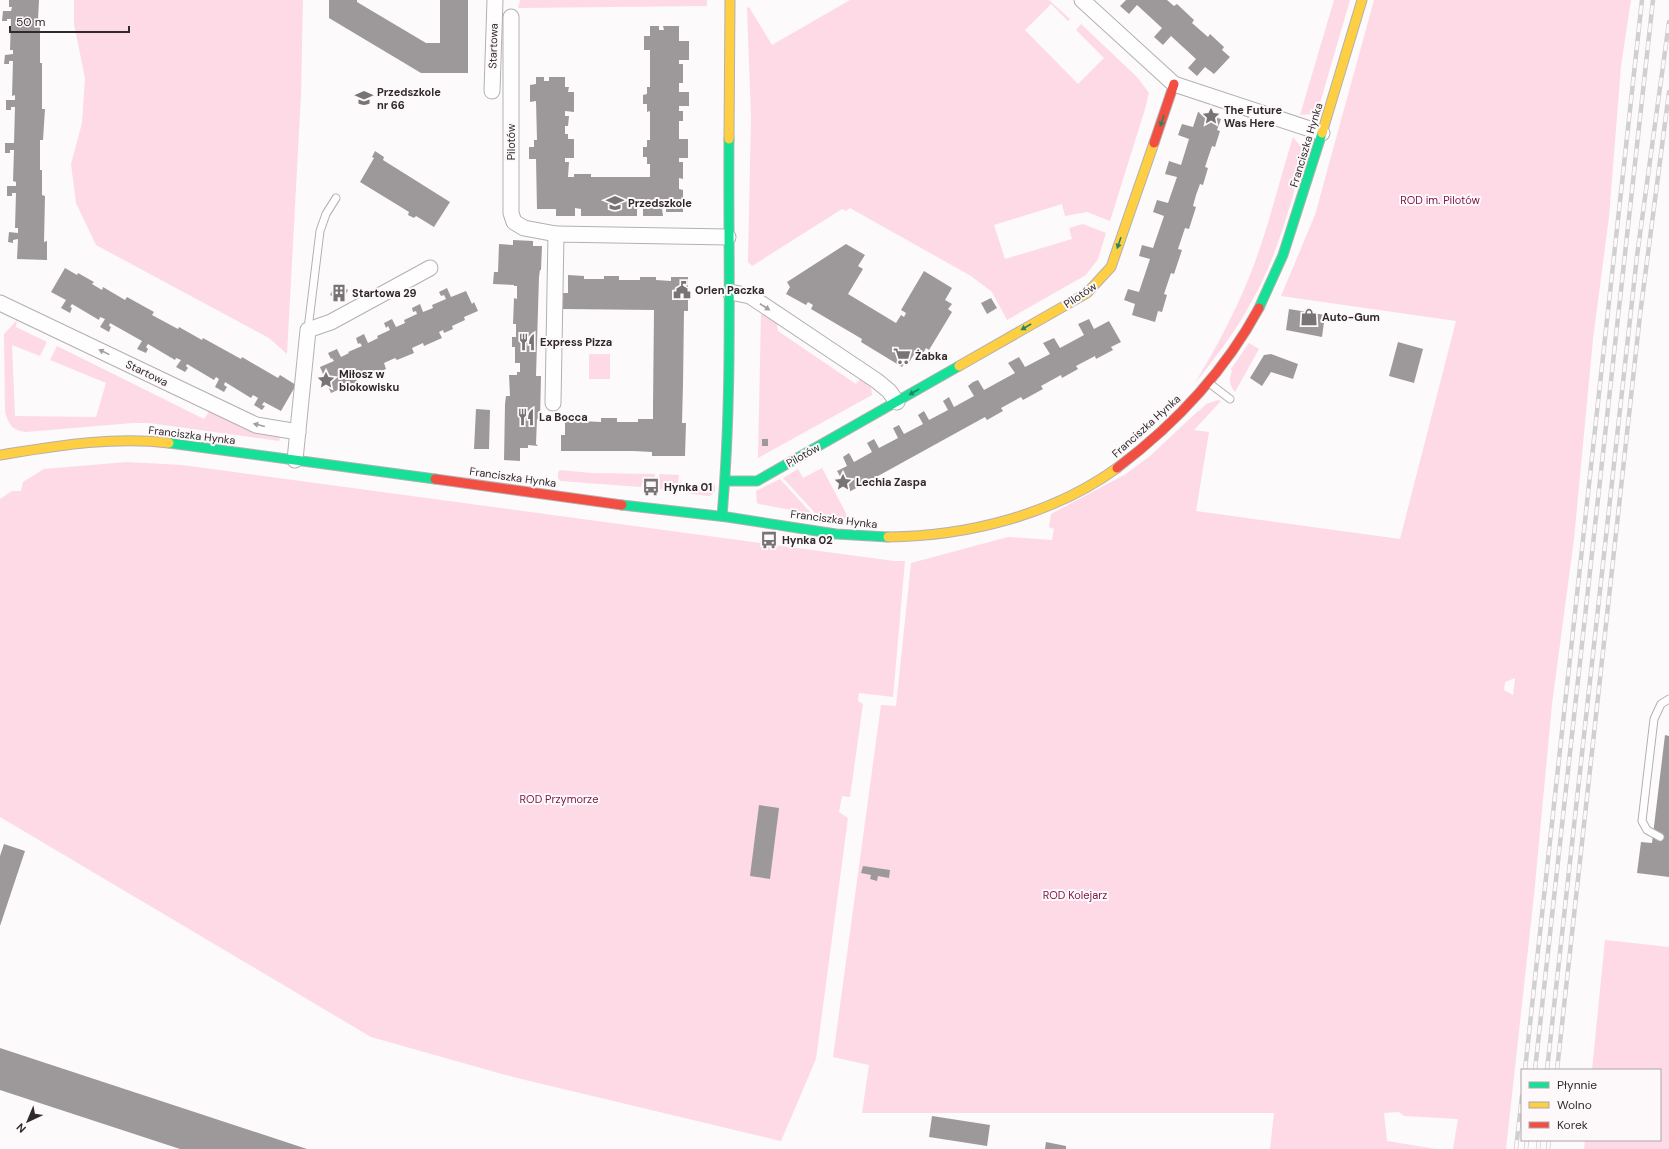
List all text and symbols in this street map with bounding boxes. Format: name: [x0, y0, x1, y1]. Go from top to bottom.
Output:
scale bar: [10, 8, 129, 34]
text: 50 m: [16, 14, 45, 30]
street label: Startowa: [485, 23, 501, 69]
place label: Przedszkole nr 66: [377, 85, 441, 112]
school or university icon: Przedszkole nr 66: [354, 88, 374, 108]
street label: Franciszka Hynka: [1287, 101, 1325, 189]
place label: The Future Was Here: [1224, 103, 1282, 130]
place icon: The Future Was Here: [1201, 106, 1221, 126]
one-way arrow: [1158, 115, 1164, 127]
street label: Pilotów: [504, 123, 518, 160]
school or university icon: Przedszkole: [605, 193, 625, 213]
park label: ROD im. Pilotów: [1400, 193, 1480, 207]
place label: Przedszkole: [628, 196, 692, 210]
one-way arrow: [1116, 238, 1122, 250]
street label: Pilotów: [1061, 279, 1100, 311]
public building icon: Orlen Paczka: [672, 280, 692, 300]
building icon: Startowa 29: [329, 283, 349, 303]
place label: Orlen Paczka: [695, 283, 765, 297]
place label: Startowa 29: [352, 286, 417, 300]
one-way arrow: [760, 303, 771, 311]
shop icon: Auto-Gum: [1299, 307, 1319, 327]
place label: Auto-Gum: [1322, 310, 1380, 324]
one-way arrow: [1020, 324, 1032, 331]
restaurant icon: Express Pizza: [517, 332, 537, 352]
place label: Express Pizza: [540, 335, 612, 349]
supermarket icon: Żabka: [892, 346, 912, 366]
one-way arrow: [98, 349, 110, 355]
place label: Żabka: [915, 349, 948, 363]
street label: Startowa: [124, 357, 170, 389]
place label: Miłosz w blokowisku: [339, 367, 400, 394]
place icon: Miłosz w blokowisku: [316, 370, 336, 390]
one-way arrow: [908, 389, 920, 396]
street label: Franciszka Hynka: [1109, 391, 1183, 460]
restaurant icon: La Bocca: [516, 407, 536, 427]
place label: La Bocca: [539, 410, 588, 424]
one-way arrow: [253, 422, 266, 428]
street label: Franciszka Hynka: [148, 423, 236, 447]
street label: Pilotów: [784, 440, 823, 470]
street label: Franciszka Hynka: [469, 464, 557, 490]
place icon: Lechia Zaspa: [833, 472, 853, 492]
place label: Lechia Zaspa: [856, 475, 926, 489]
bus stop icon: Hynka 01: [641, 477, 661, 497]
place label: Hynka 01: [664, 480, 712, 494]
street label: Franciszka Hynka: [790, 507, 878, 531]
bus stop icon: Hynka 02: [759, 530, 779, 550]
place label: Hynka 02: [782, 533, 833, 547]
park label: ROD Przymorze: [520, 792, 598, 806]
park label: ROD Kolejarz: [1043, 888, 1107, 902]
legend: [1521, 1069, 1661, 1141]
text: Płynnie: [1557, 1077, 1597, 1093]
text: Wolno: [1557, 1097, 1592, 1113]
north arrow: [8, 1101, 48, 1141]
text: Korek: [1557, 1117, 1588, 1133]
text: N: [13, 1120, 29, 1136]

